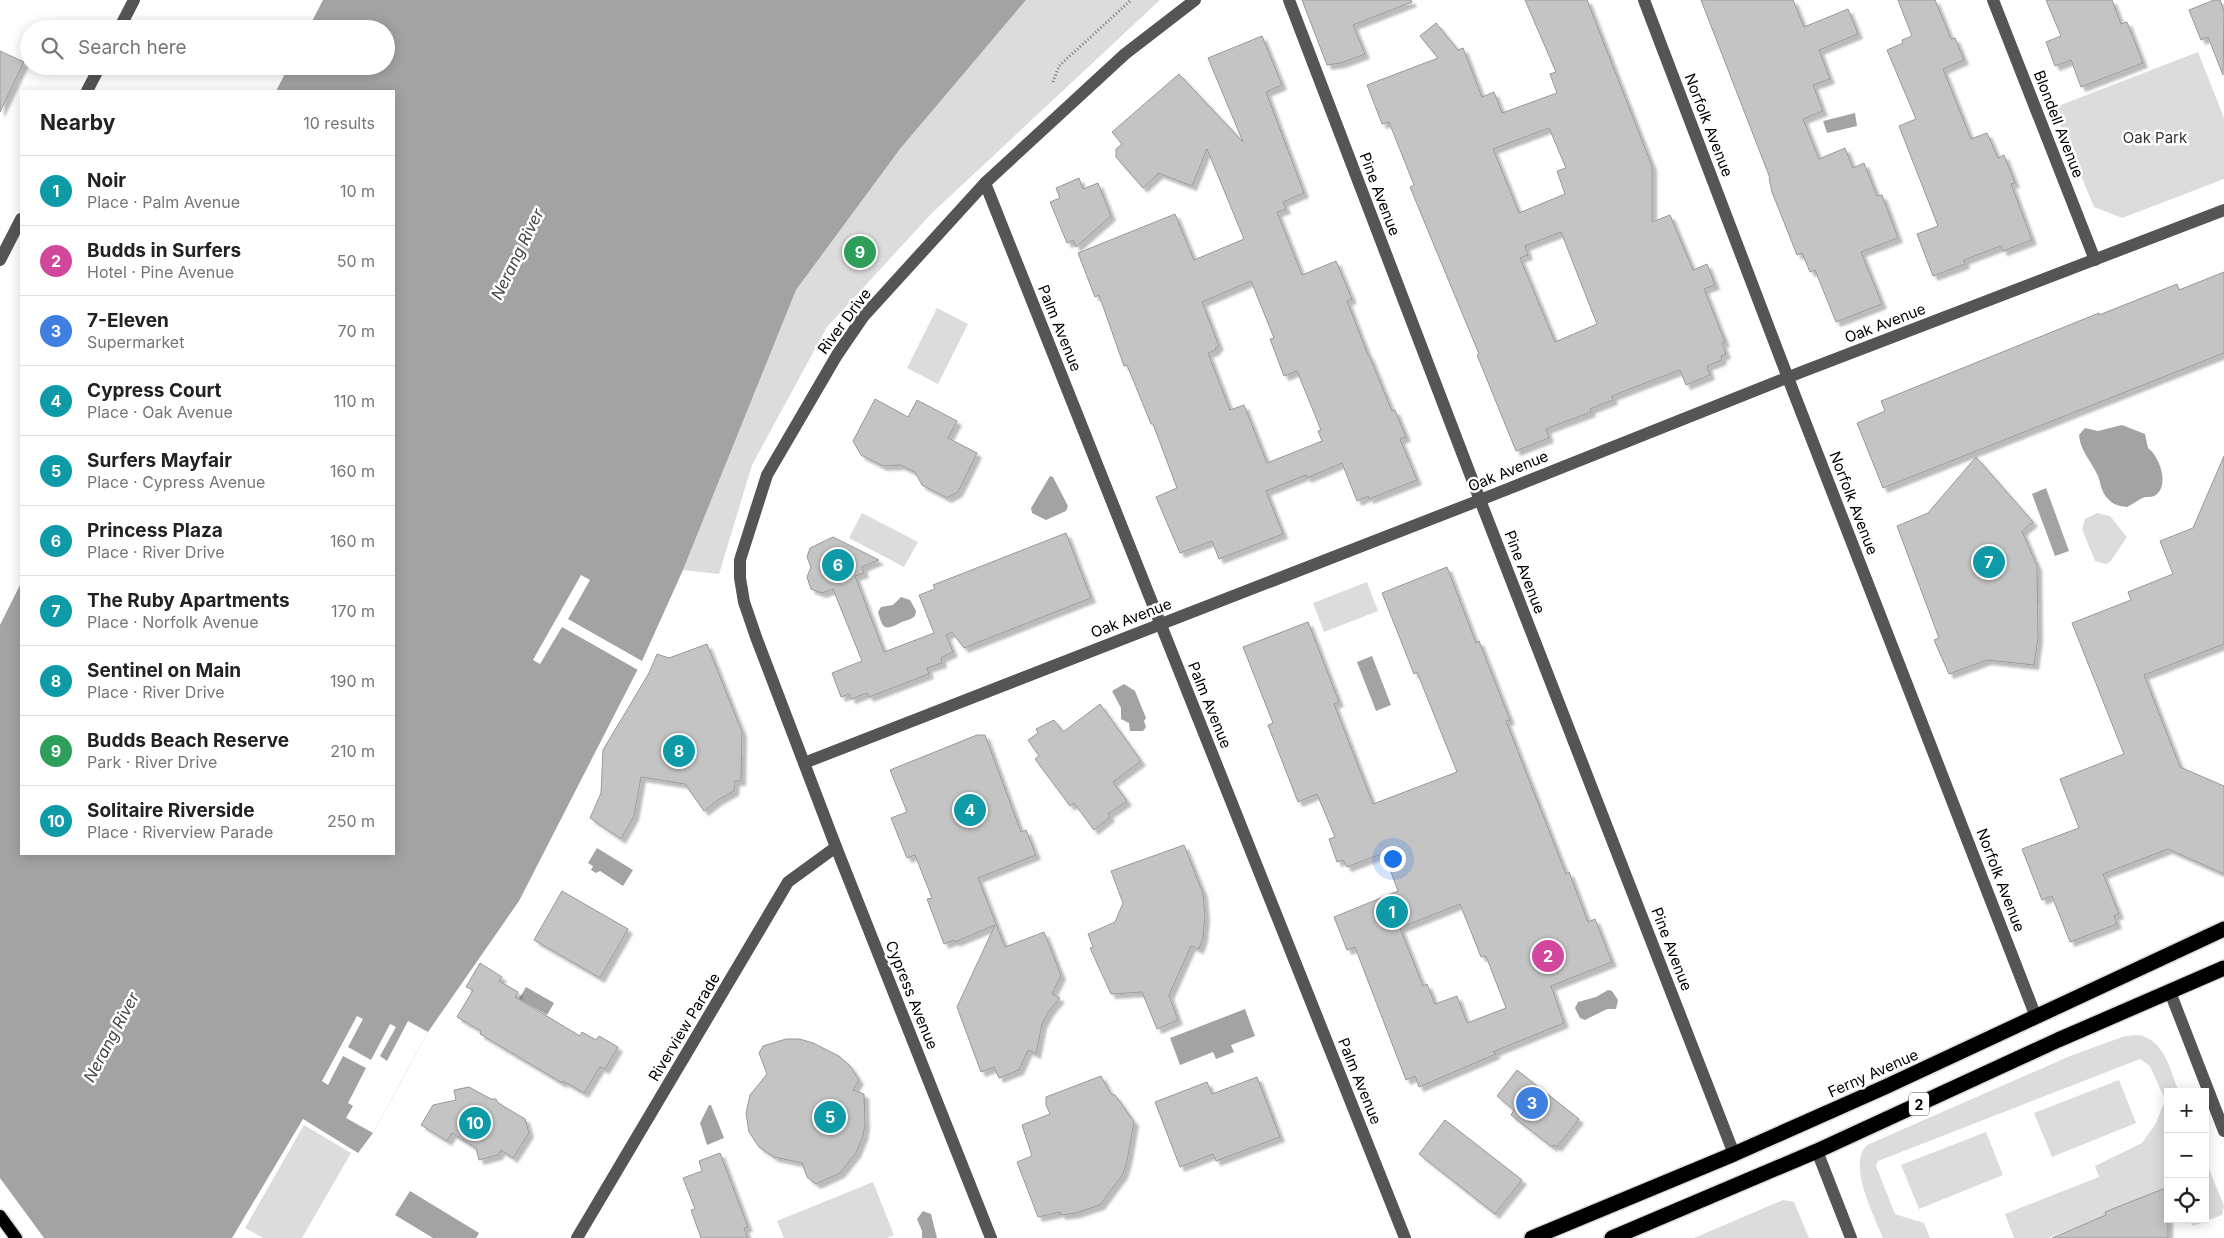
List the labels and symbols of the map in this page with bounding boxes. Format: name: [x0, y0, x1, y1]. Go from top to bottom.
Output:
street label: Blondell Avenue: [2030, 68, 2088, 180]
street label: Norfolk Avenue: [1681, 71, 1737, 179]
park label: Oak Park: [2123, 128, 2188, 147]
street label: Pine Avenue: [1355, 150, 1405, 238]
water label: Nerang River: [486, 204, 548, 303]
pin: 9: [844, 233, 876, 271]
street label: Palm Avenue: [1034, 282, 1086, 374]
street label: River Drive: [813, 284, 875, 358]
street label: Oak Avenue: [1842, 299, 1928, 347]
street label: Oak Avenue: [1465, 446, 1551, 496]
street label: Norfolk Avenue: [1826, 449, 1882, 557]
street label: Pine Avenue: [1500, 528, 1550, 616]
pin: 7: [1973, 543, 2005, 581]
pin: 6: [822, 546, 854, 584]
street label: Oak Avenue: [1088, 594, 1174, 642]
street label: Palm Avenue: [1184, 659, 1236, 751]
pin: 8: [663, 732, 695, 770]
pin: 4: [954, 791, 986, 829]
street label: Norfolk Avenue: [1973, 826, 2029, 934]
your location: [1380, 846, 1406, 872]
pin: 1: [1376, 893, 1408, 931]
street label: Pine Avenue: [1647, 905, 1697, 993]
pin: 2: [1532, 937, 1564, 975]
street label: Cypress Avenue: [882, 938, 942, 1052]
street label: Riverview Parade: [644, 969, 724, 1085]
water label: Nerang River: [79, 988, 143, 1085]
street label: Palm Avenue: [1334, 1035, 1386, 1127]
street label: Ferny Avenue: [1825, 1045, 1921, 1101]
pin: 3: [1516, 1084, 1548, 1122]
road number: 2: [1909, 1092, 1929, 1116]
pin: 5: [814, 1098, 846, 1136]
pin: 10: [459, 1104, 491, 1142]

